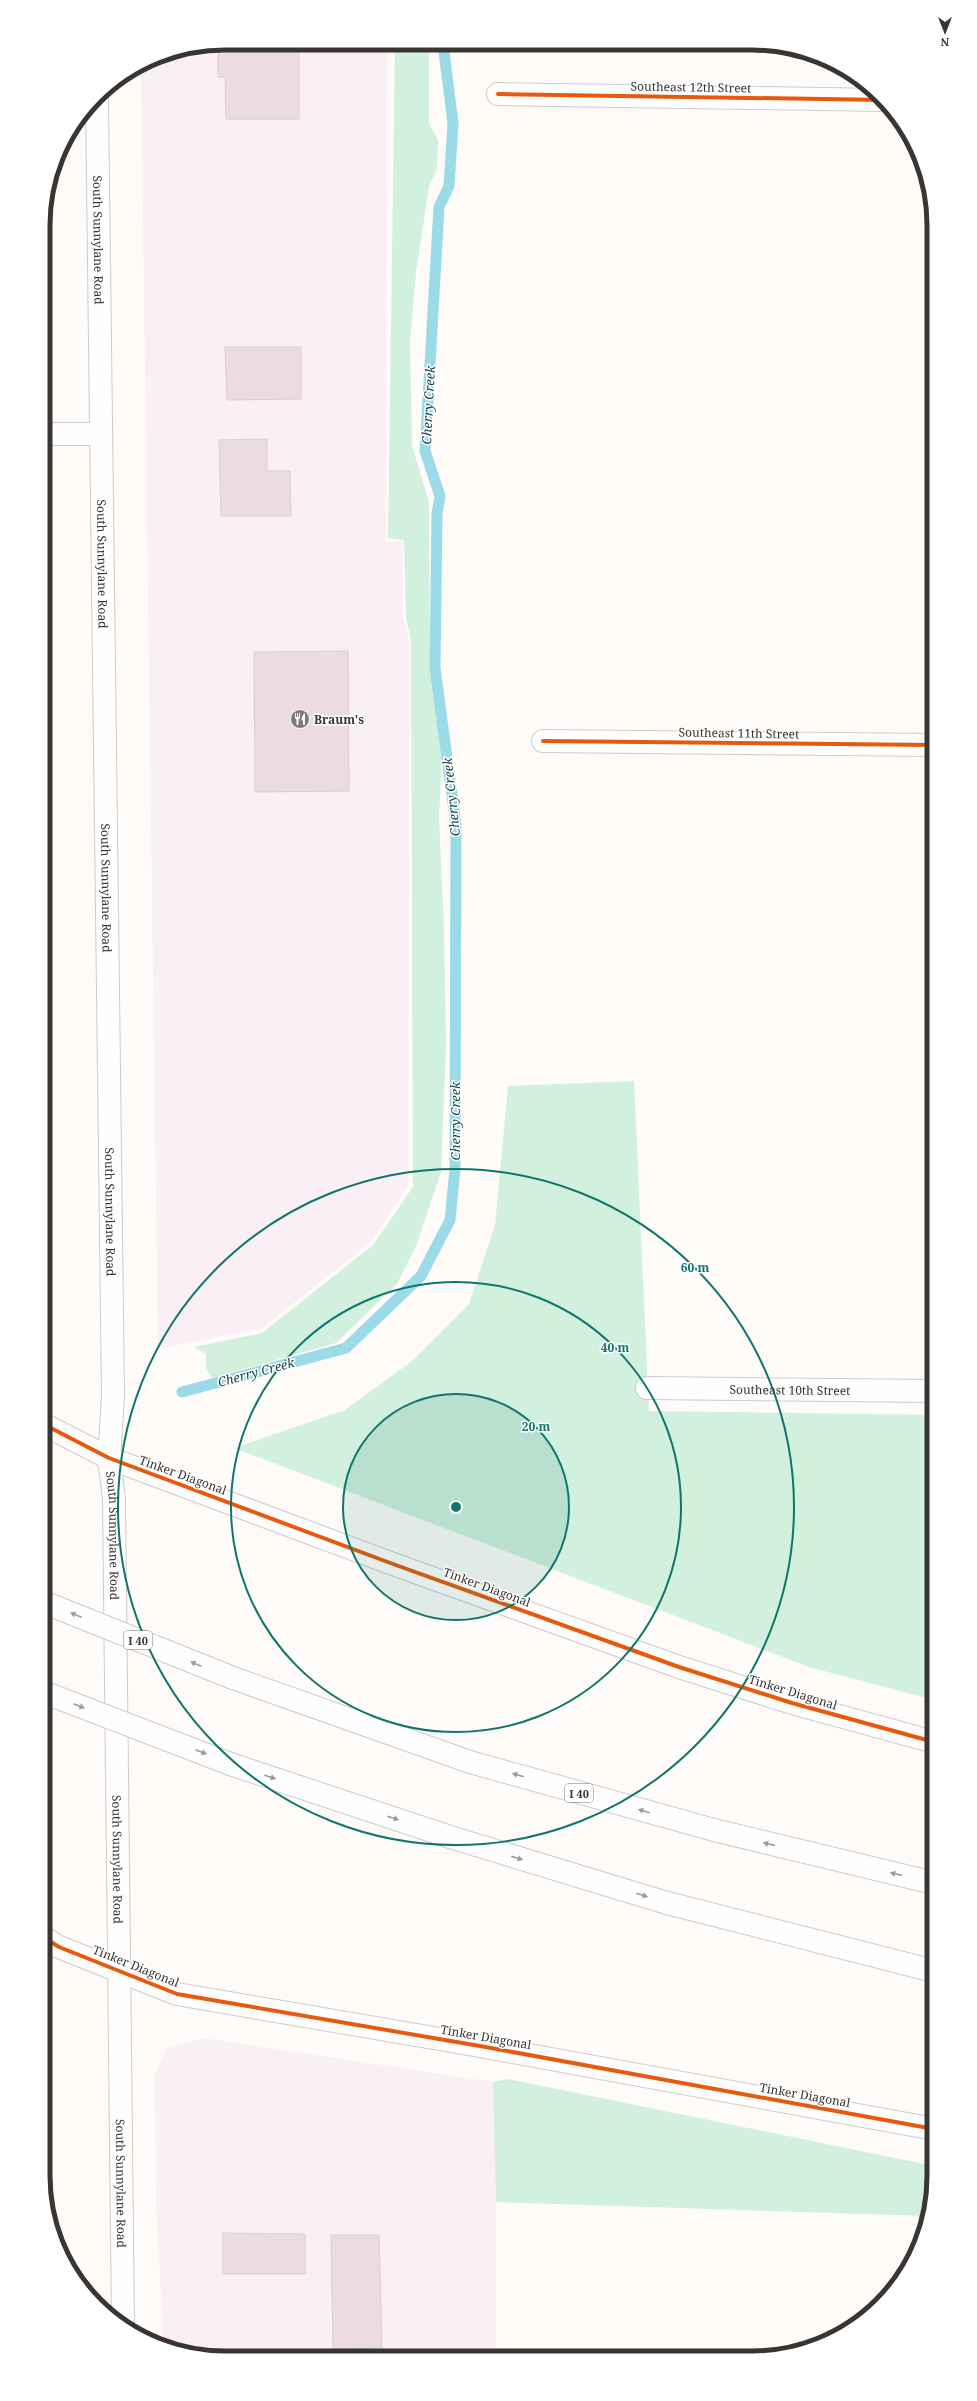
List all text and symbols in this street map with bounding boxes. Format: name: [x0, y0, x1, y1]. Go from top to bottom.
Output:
north arrow: [925, 12, 965, 52]
text: N: [940, 35, 949, 50]
street label: Southeast 12th Street: [631, 77, 751, 97]
street label: South Sunnylane Road: [89, 175, 108, 305]
water label: Cherry Creek: [417, 365, 439, 445]
street label: South Sunnylane Road: [93, 499, 112, 629]
restaurant icon: Braum's: [289, 708, 311, 730]
place label: Braum's: [314, 711, 364, 728]
street label: Southeast 11th Street: [679, 723, 799, 743]
water label: Cherry Creek: [438, 756, 464, 837]
street label: South Sunnylane Road: [97, 823, 116, 953]
water label: Cherry Creek: [446, 1081, 464, 1160]
street label: South Sunnylane Road: [101, 1147, 120, 1277]
text: 60 m: [681, 1259, 709, 1276]
text: 40 m: [601, 1339, 629, 1356]
water label: Cherry Creek: [216, 1353, 297, 1391]
street label: Southeast 10th Street: [729, 1380, 850, 1399]
text: 20 m: [522, 1418, 550, 1435]
street label: Tinker Diagonal: [137, 1451, 229, 1499]
street label: South Sunnylane Road: [102, 1470, 124, 1601]
centre of rings: [449, 1500, 463, 1514]
street label: Tinker Diagonal: [441, 1563, 533, 1611]
one-way arrow: [69, 1612, 81, 1618]
road number: I 40: [124, 1631, 152, 1649]
one-way arrow: [190, 1660, 202, 1666]
street label: Tinker Diagonal: [747, 1670, 840, 1714]
one-way arrow: [74, 1703, 86, 1709]
one-way arrow: [195, 1750, 207, 1756]
one-way arrow: [512, 1772, 525, 1778]
one-way arrow: [264, 1774, 276, 1780]
road number: I 40: [565, 1784, 593, 1802]
street label: South Sunnylane Road: [109, 1795, 127, 1925]
one-way arrow: [637, 1808, 649, 1814]
one-way arrow: [388, 1815, 400, 1821]
one-way arrow: [763, 1840, 775, 1846]
one-way arrow: [512, 1855, 524, 1861]
one-way arrow: [890, 1870, 902, 1876]
one-way arrow: [636, 1892, 648, 1898]
street label: Tinker Diagonal: [90, 1941, 182, 1991]
street label: Tinker Diagonal: [439, 2021, 533, 2053]
street label: Tinker Diagonal: [758, 2079, 852, 2111]
street label: South Sunnylane Road: [112, 2119, 131, 2249]

